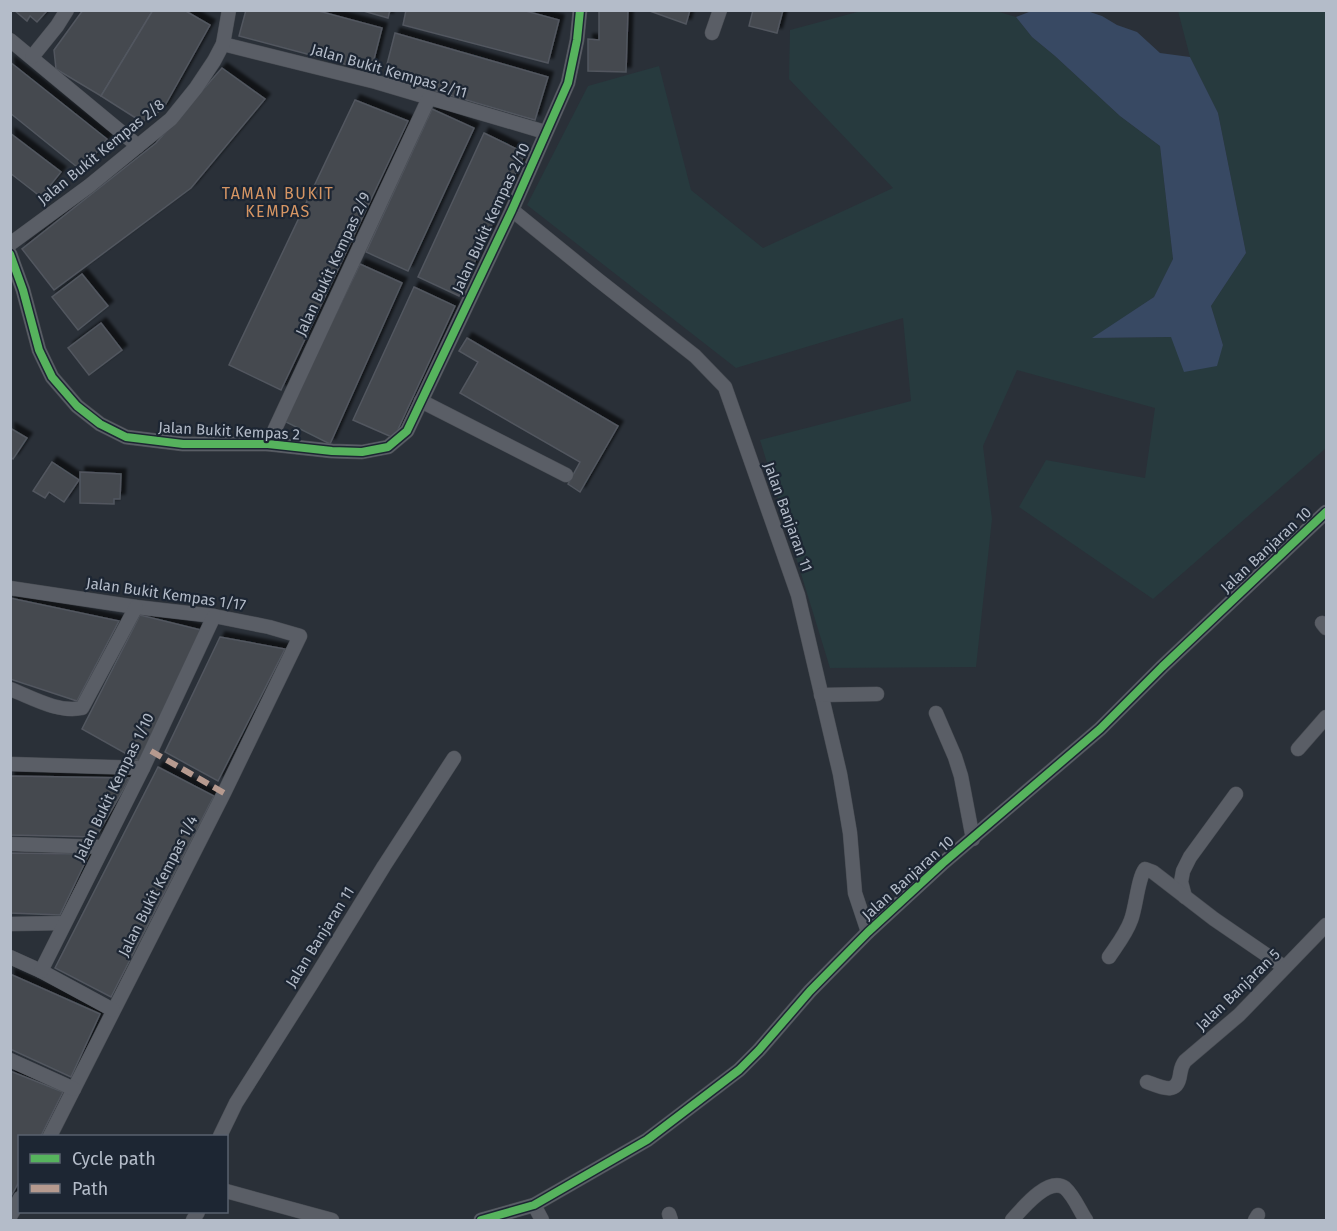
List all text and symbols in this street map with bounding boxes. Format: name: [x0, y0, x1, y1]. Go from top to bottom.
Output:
street label: Jalan Bukit Kempas 2/11: [309, 40, 469, 102]
street label: Jalan Bukit Kempas 2/8: [34, 95, 168, 209]
street label: Jalan Bukit Kempas 2/10: [448, 140, 534, 296]
district label: TAMAN BUKIT KEMPAS: [222, 184, 334, 221]
street label: Jalan Bukit Kempas 2/9: [292, 189, 374, 339]
street label: Jalan Bukit Kempas 2: [158, 418, 300, 444]
street label: Jalan Banjaran 11: [760, 460, 816, 574]
street label: Jalan Banjaran 10: [1217, 503, 1315, 597]
street label: Jalan Bukit Kempas 1/17: [85, 574, 247, 614]
street label: Jalan Bukit Kempas 1/10: [70, 710, 158, 864]
street label: Jalan Bukit Kempas 1/4: [115, 812, 201, 960]
street label: Jalan Banjaran 10: [858, 832, 958, 924]
street label: Jalan Banjaran 11: [282, 883, 358, 991]
street label: Jalan Banjaran 5: [1192, 945, 1284, 1035]
legend: [18, 1135, 228, 1213]
text: Cycle path: [72, 1148, 156, 1170]
text: Path: [72, 1178, 108, 1200]

